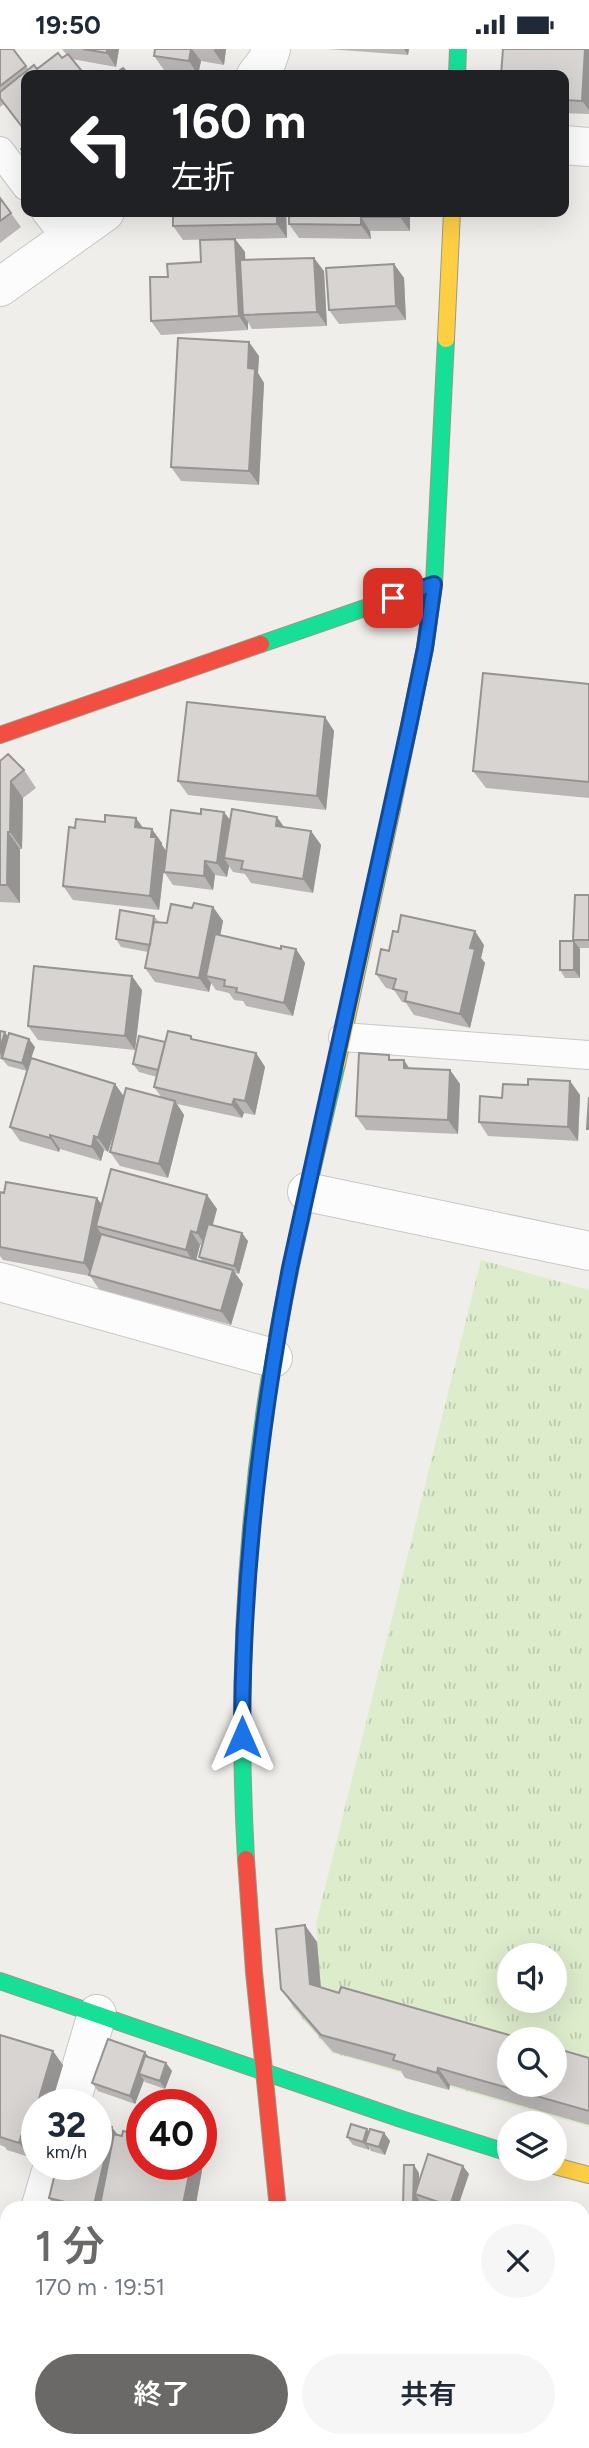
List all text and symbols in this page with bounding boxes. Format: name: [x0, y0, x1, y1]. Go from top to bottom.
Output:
text: 19:50: [35, 9, 101, 41]
text: 160 m: [171, 91, 306, 150]
icon: left: [56, 98, 147, 189]
text: 左折: [171, 158, 235, 196]
pin: [363, 568, 423, 628]
icon: arrive: [374, 579, 412, 617]
position arrow: [205, 1700, 279, 1774]
map controls: [497, 1943, 567, 2181]
button: sound: [497, 1943, 567, 2013]
button: search: [497, 2027, 567, 2097]
speed limit sign: 40: [126, 2089, 217, 2180]
text: 32: [47, 2104, 86, 2146]
button: layers: [497, 2111, 567, 2181]
text: km/h: [46, 2141, 87, 2163]
text: 1 分: [35, 2221, 105, 2272]
button: close: [481, 2224, 555, 2298]
text: 170 m · 19:51: [35, 2273, 165, 2301]
button: 終了: [35, 2354, 288, 2434]
button: 共有: [302, 2354, 555, 2434]

